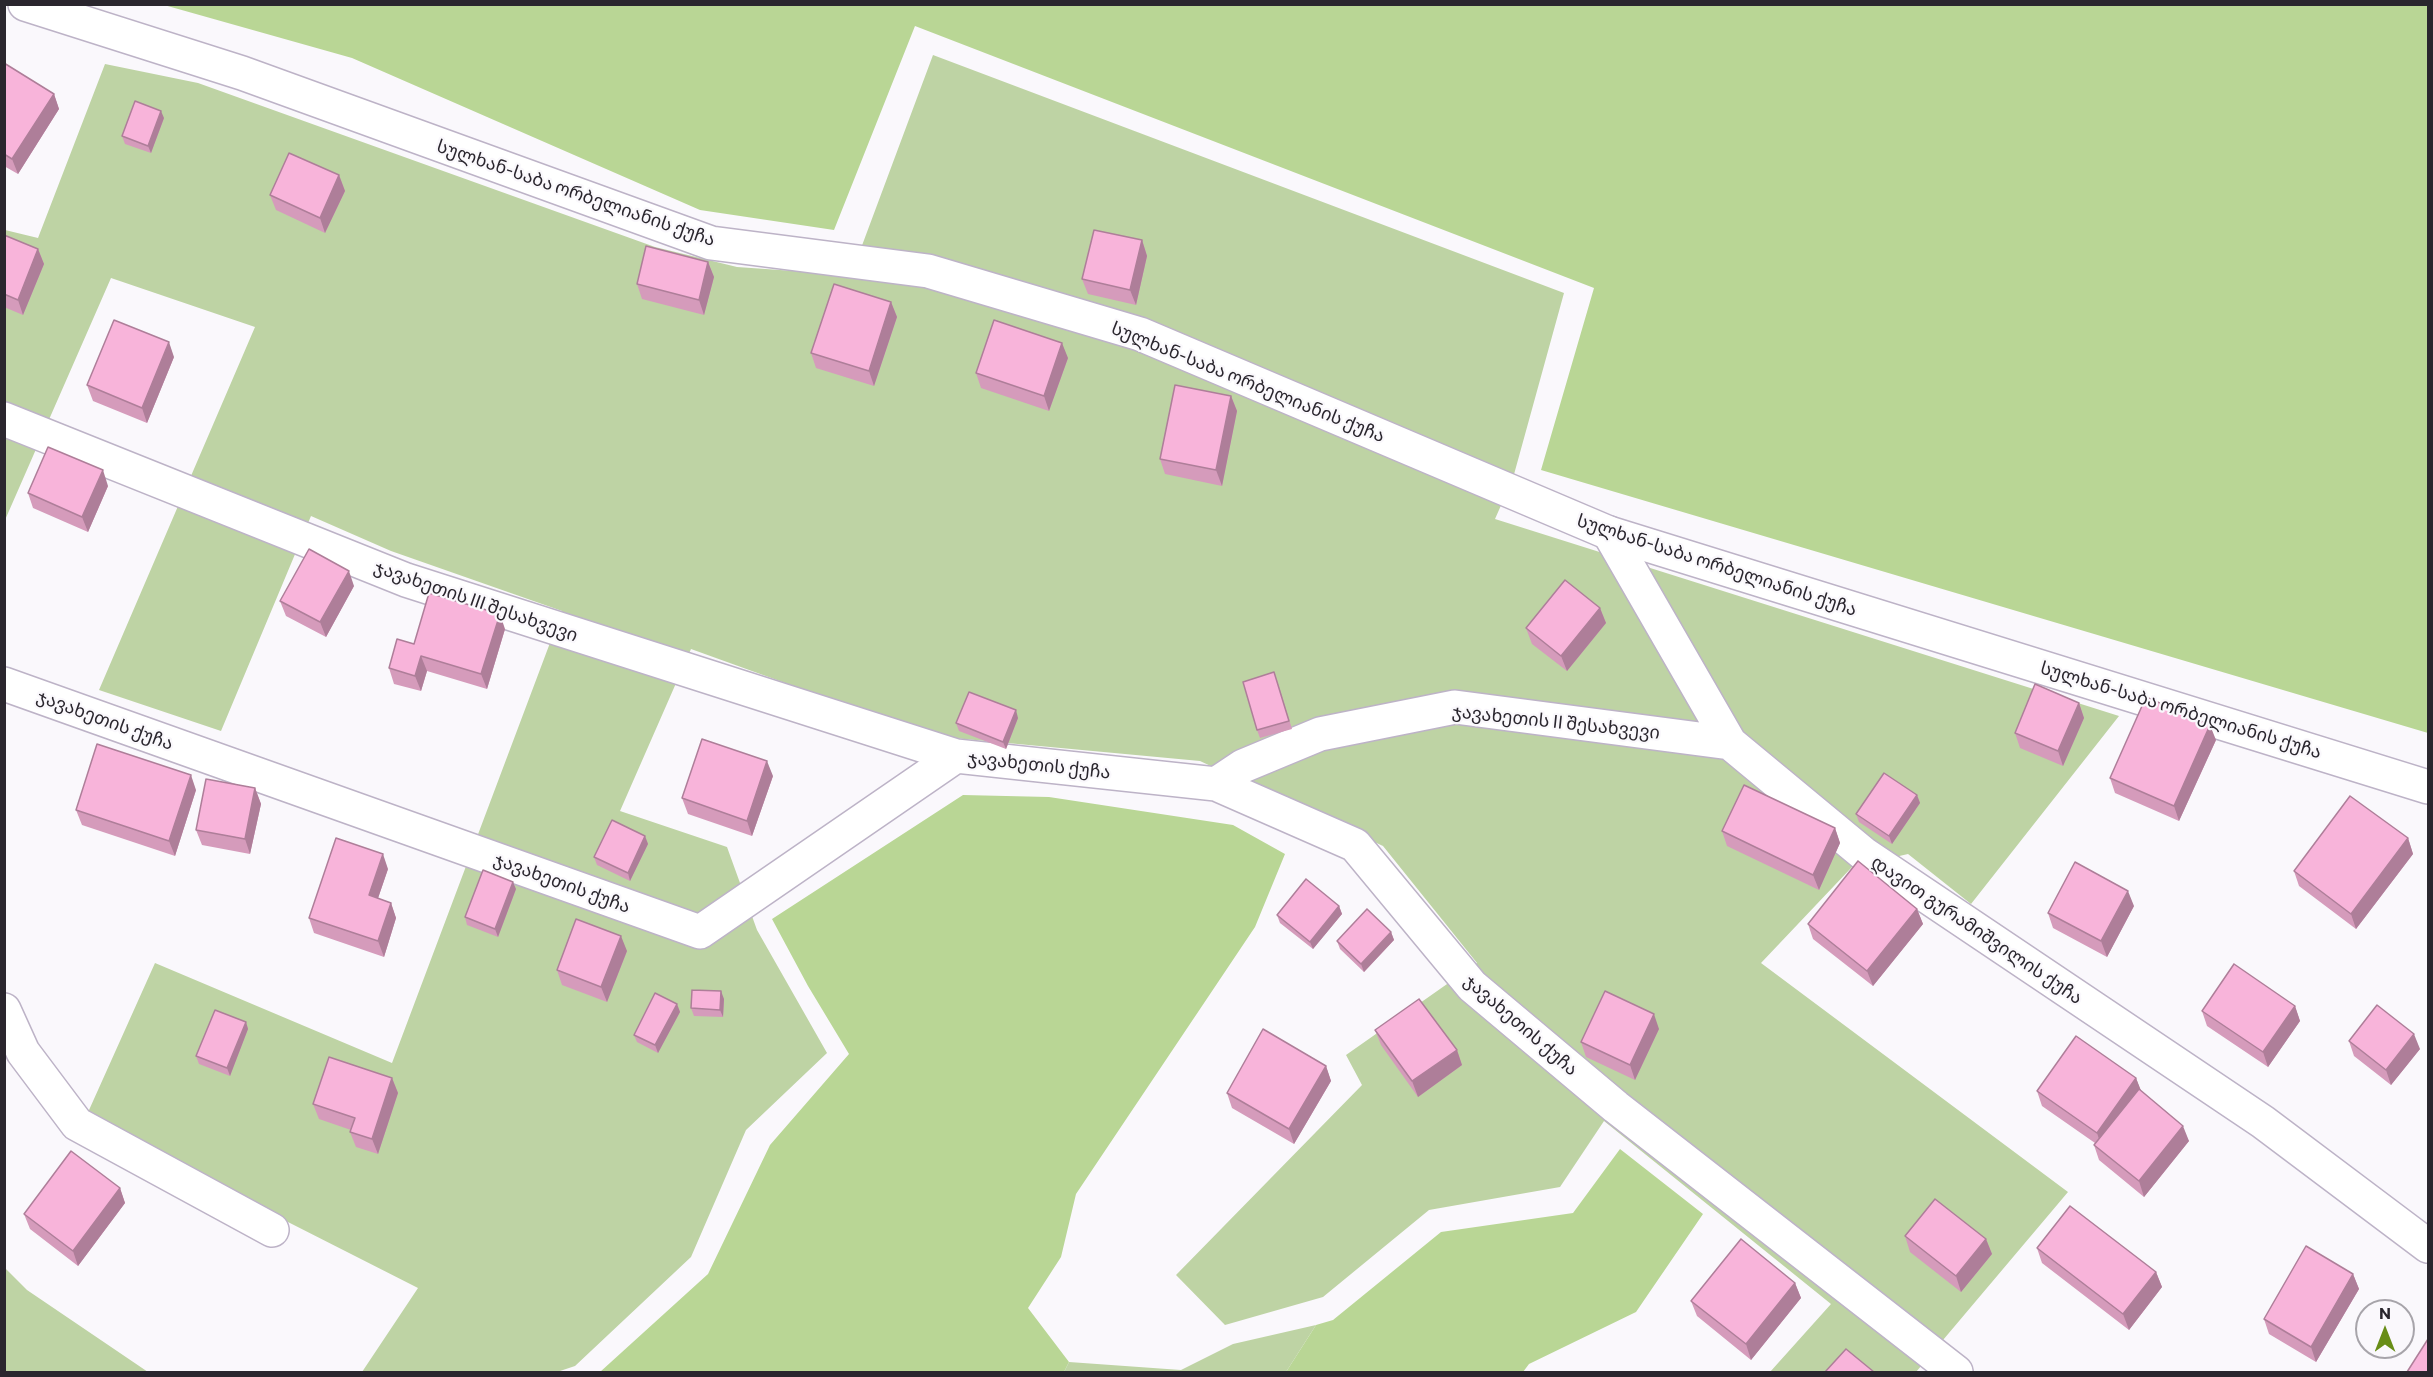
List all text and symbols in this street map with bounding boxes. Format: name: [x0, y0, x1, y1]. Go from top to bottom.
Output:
street label: სულხან-საბა ორბელიანის ქუჩა: [434, 135, 718, 251]
street label: სულხან-საბა ორბელიანის ქუჩა: [1108, 317, 1388, 447]
street label: სულხან-საბა ორბელიანის ქუჩა: [1574, 509, 1860, 621]
street label: ჯავახეთის III შესახვევი: [371, 556, 581, 646]
street label: სულხან-საბა ორბელიანის ქუჩა: [2038, 657, 2324, 763]
street label: ჯავახეთის ქუჩა: [34, 685, 176, 755]
street label: ჯავახეთის II შესახვევი: [1451, 700, 1661, 744]
street label: ჯავახეთის ქუჩა: [966, 747, 1112, 783]
street label: ჯავახეთის ქუჩა: [491, 848, 633, 918]
street label: დავით გურამიშვილის ქუჩა: [1867, 851, 2087, 1009]
street label: ჯავახეთის ქუჩა: [1460, 970, 1582, 1080]
north arrow: [2355, 1299, 2415, 1359]
text: N: [2379, 1303, 2391, 1322]

